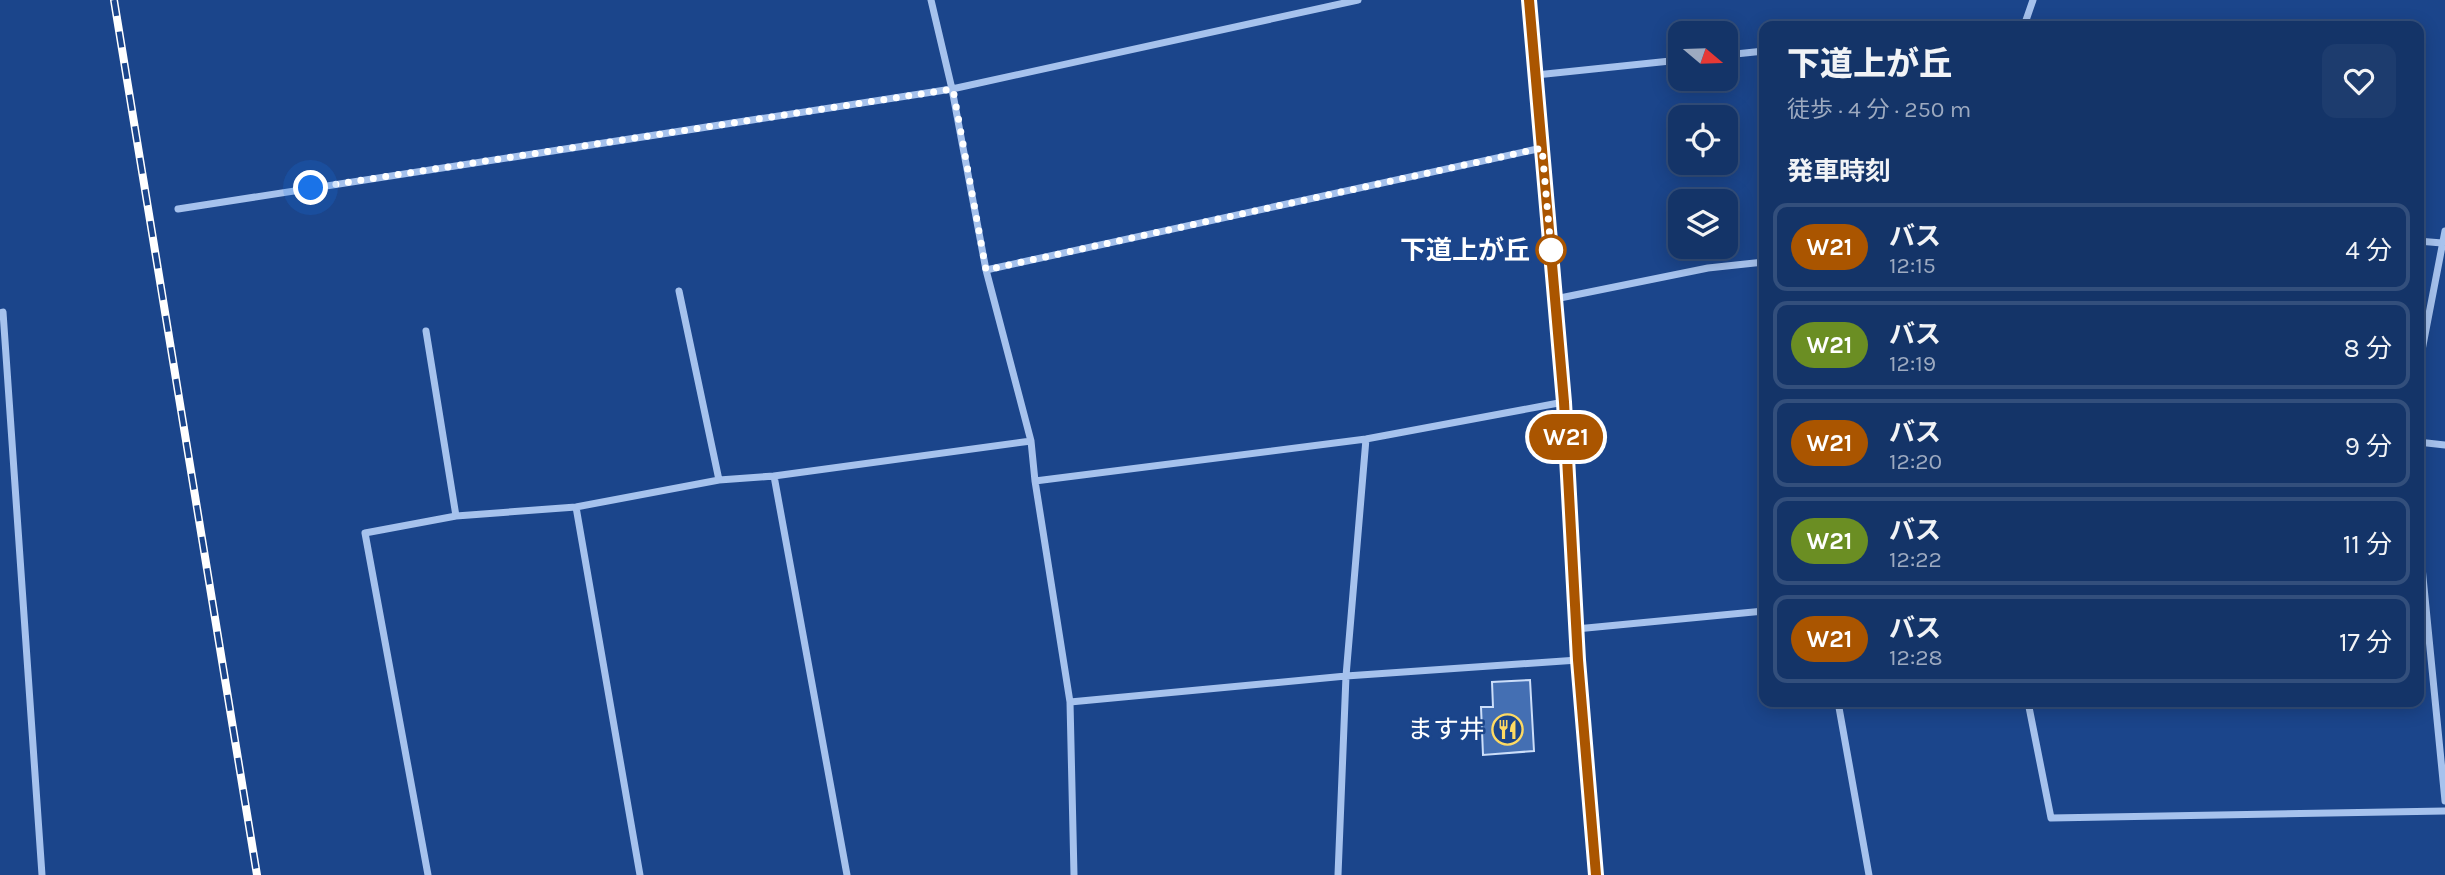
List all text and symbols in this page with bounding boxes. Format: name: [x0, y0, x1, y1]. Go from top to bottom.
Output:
north arrow: [1668, 21, 1738, 91]
map controls: [1668, 21, 1738, 259]
button: heart: [2322, 44, 2396, 118]
text: 下道上が丘: [1787, 45, 1952, 83]
text: 徒歩 · 4 分 · 250 m: [1787, 96, 1971, 123]
button: locate: [1668, 105, 1738, 175]
text: 発車時刻: [1787, 156, 1891, 187]
your location: [293, 170, 328, 205]
button: layers: [1668, 189, 1738, 259]
text: バス: [1889, 221, 1941, 252]
text: W21: [1807, 233, 1852, 261]
place label: 下道上が丘: [1400, 235, 1530, 266]
marker: 下道上が丘: [1536, 235, 1566, 265]
text: 4 分: [2345, 235, 2392, 266]
text: 12:15: [1889, 252, 1936, 279]
text: バス: [1889, 319, 1941, 350]
text: W21: [1807, 331, 1852, 359]
text: 8 分: [2344, 333, 2392, 364]
text: 12:19: [1889, 350, 1936, 377]
line badge: W21: [1526, 414, 1606, 460]
text: バス: [1889, 417, 1941, 448]
text: W21: [1543, 423, 1589, 451]
text: W21: [1807, 429, 1852, 457]
text: 9 分: [2345, 431, 2392, 462]
text: 12:20: [1889, 448, 1942, 475]
text: バス: [1889, 515, 1941, 546]
text: W21: [1807, 527, 1852, 555]
text: 11 分: [2343, 529, 2392, 560]
text: 12:22: [1889, 546, 1942, 573]
text: バス: [1889, 613, 1941, 644]
text: W21: [1807, 625, 1852, 653]
text: 17 分: [2339, 627, 2392, 658]
text: 12:28: [1889, 644, 1943, 671]
restaurant icon: ます井: [1491, 712, 1525, 746]
place label: ます井: [1407, 714, 1485, 745]

